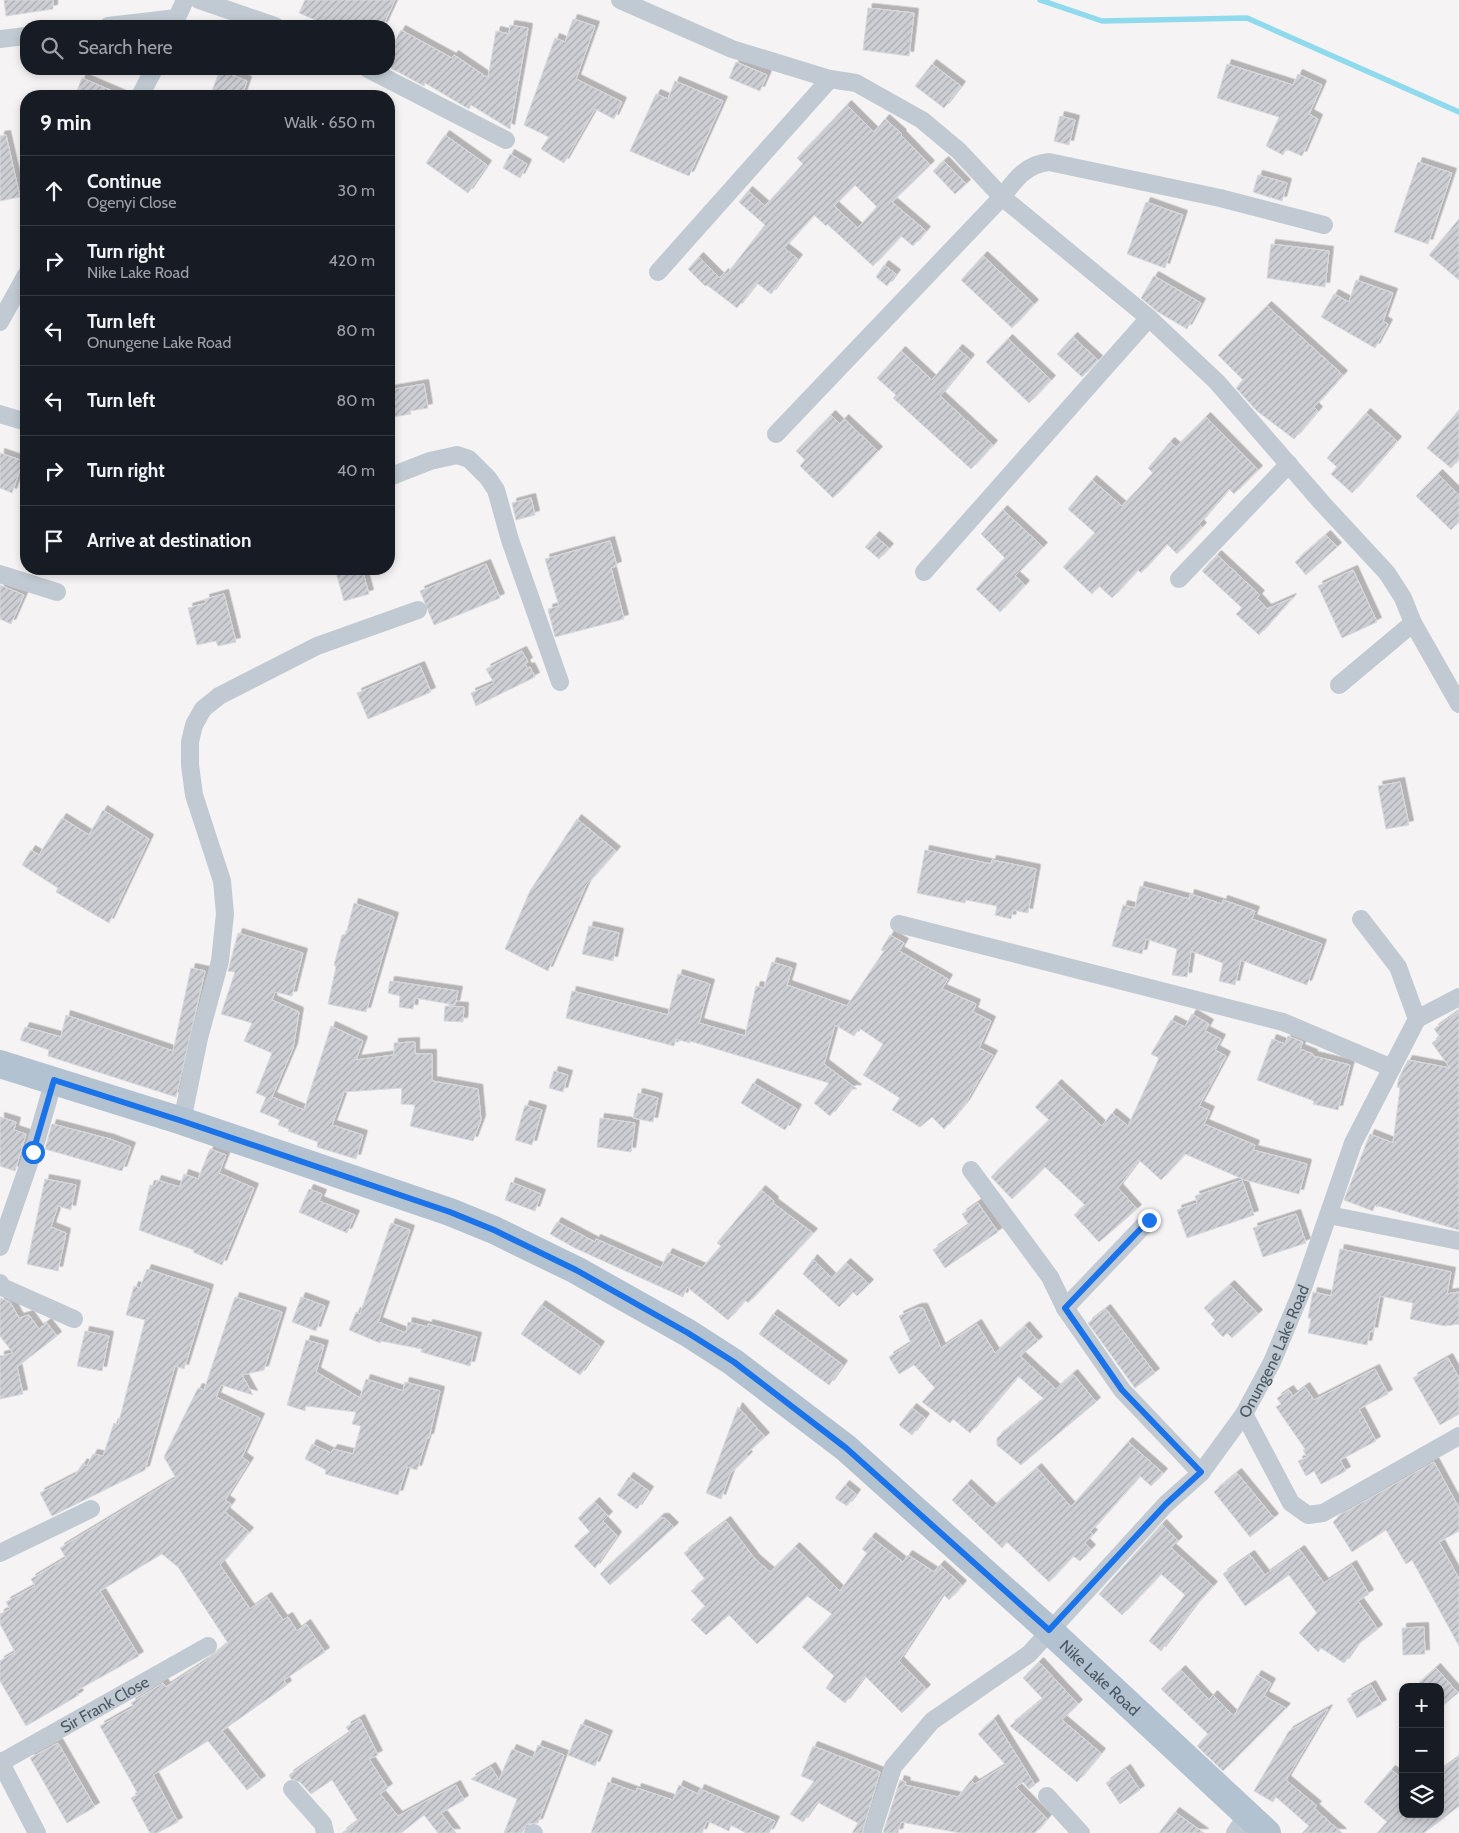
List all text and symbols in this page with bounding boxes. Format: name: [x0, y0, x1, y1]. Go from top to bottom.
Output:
search box: [20, 20, 395, 75]
icon: search: [38, 34, 66, 62]
text: Search here: [78, 36, 172, 59]
text: 9 min: [40, 110, 91, 135]
text: Walk · 650 m: [284, 113, 375, 132]
text: Continue: [87, 170, 161, 193]
icon: ahead: [40, 177, 68, 205]
text: 30 m: [338, 181, 375, 200]
text: Ogenyi Close: [87, 193, 176, 212]
text: Turn right: [87, 240, 165, 263]
icon: right: [40, 247, 68, 275]
text: 420 m: [329, 251, 375, 270]
text: Nike Lake Road: [87, 263, 189, 282]
text: Turn left: [87, 310, 155, 333]
icon: left: [40, 317, 68, 345]
text: 80 m: [337, 321, 375, 340]
text: Onungene Lake Road: [87, 333, 231, 352]
icon: left: [40, 387, 68, 415]
text: Turn left: [87, 389, 155, 412]
text: 80 m: [337, 391, 375, 410]
icon: right: [40, 457, 68, 485]
text: Turn right: [87, 459, 165, 482]
text: 40 m: [337, 461, 375, 480]
icon: arrive: [40, 527, 68, 555]
text: Arrive at destination: [87, 529, 251, 552]
route start: [22, 1141, 45, 1164]
route end: [1138, 1209, 1161, 1232]
street label: Onungene Lake Road: [1234, 1282, 1313, 1421]
street label: Nike Lake Road: [1056, 1636, 1144, 1719]
street label: Sir Frank Close: [57, 1672, 152, 1737]
map controls: [1399, 1683, 1444, 1818]
button: +: [1399, 1683, 1444, 1728]
button: −: [1399, 1728, 1444, 1773]
button: layers: [1399, 1773, 1444, 1818]

